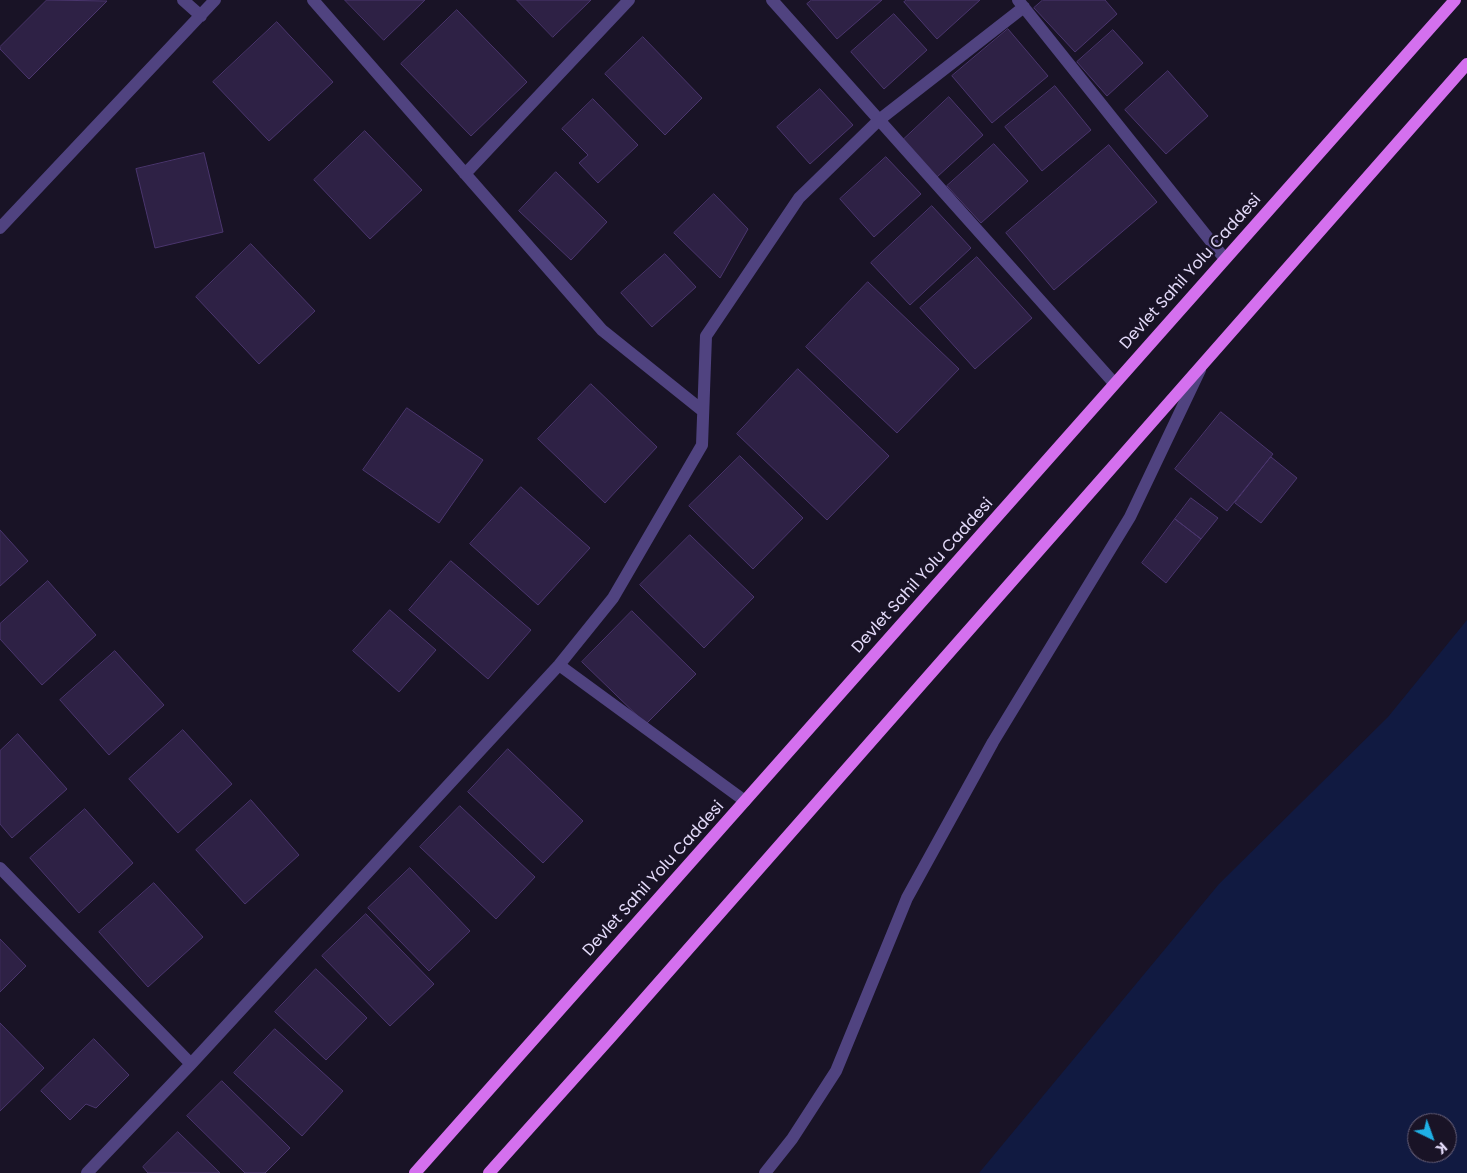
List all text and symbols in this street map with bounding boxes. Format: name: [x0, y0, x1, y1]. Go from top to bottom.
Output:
street label: Devlet Sahil Yolu Caddesi: [1116, 191, 1266, 353]
street label: Devlet Sahil Yolu Caddesi: [848, 495, 998, 657]
street label: Devlet Sahil Yolu Caddesi: [579, 798, 729, 960]
north arrow: [1407, 1113, 1457, 1163]
text: K: [1431, 1138, 1452, 1159]

